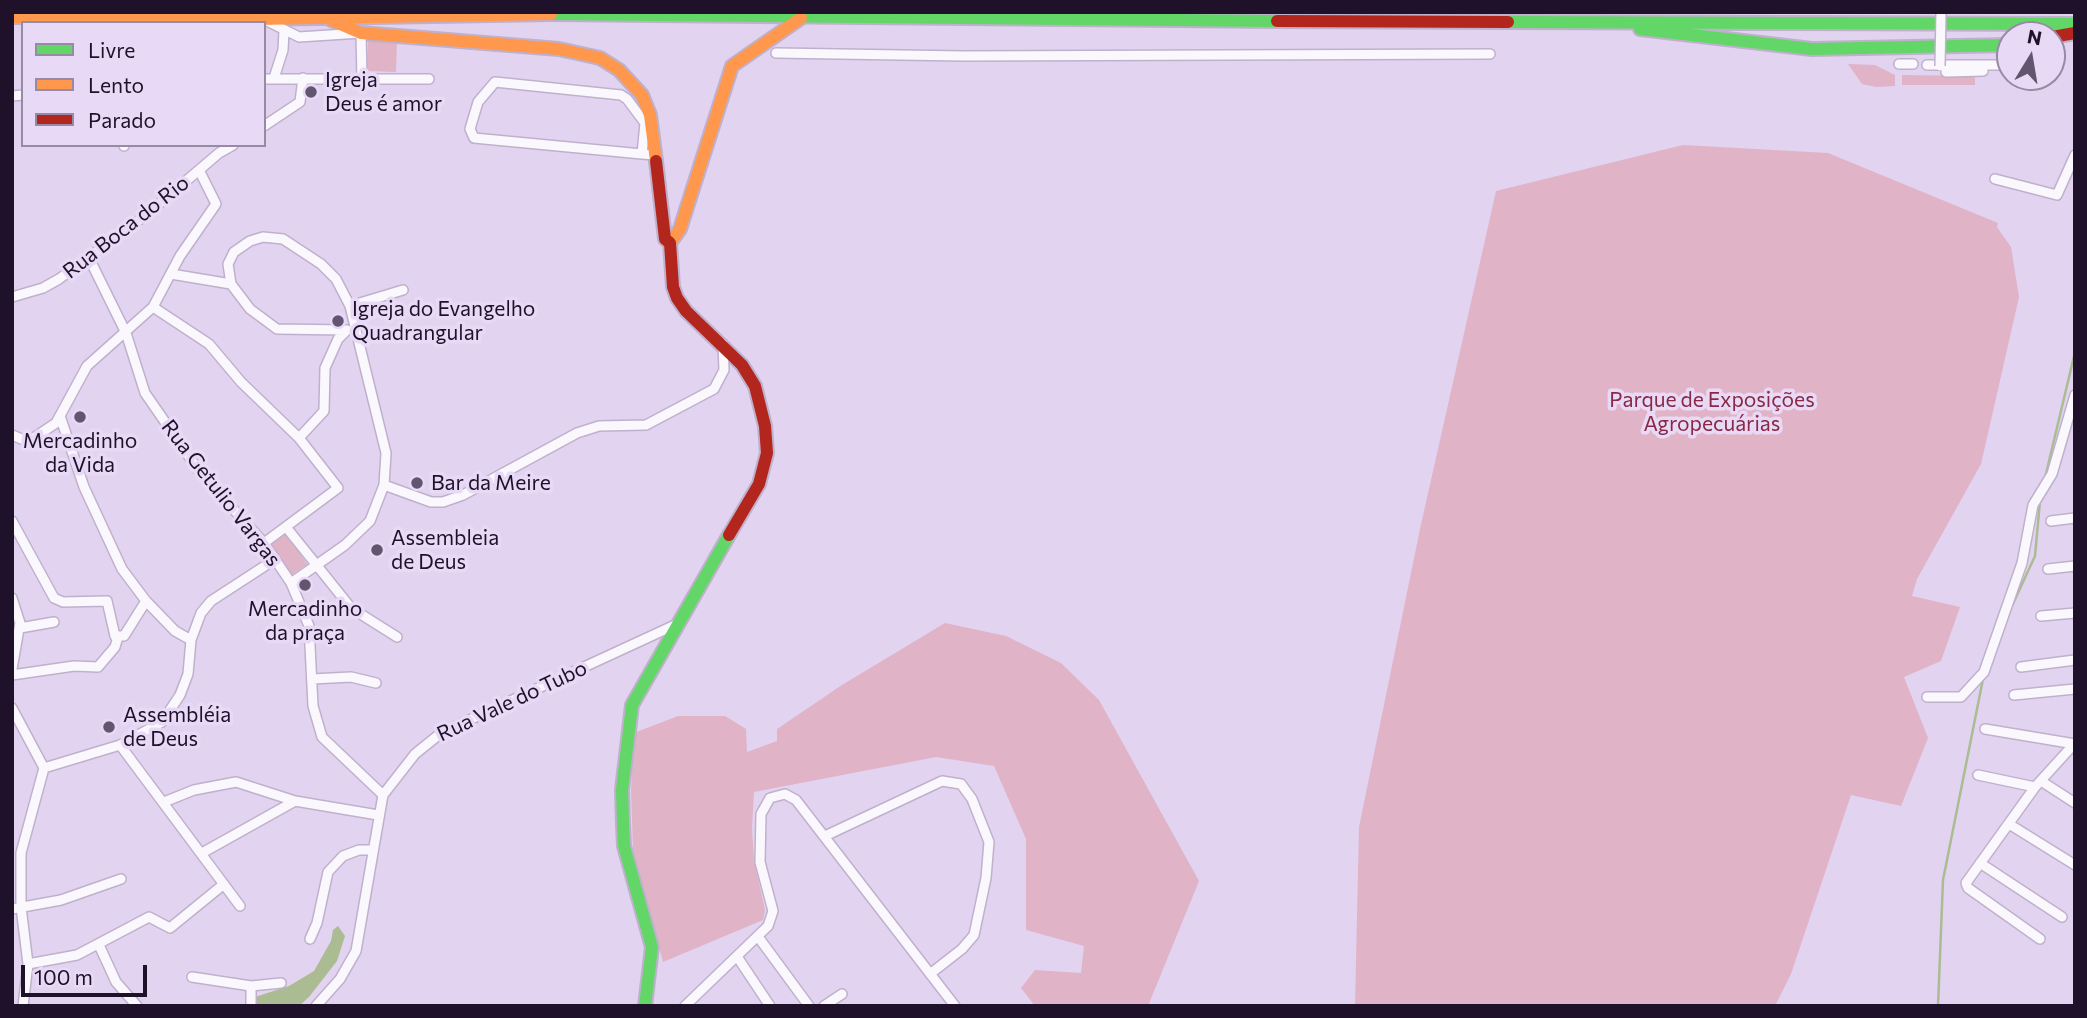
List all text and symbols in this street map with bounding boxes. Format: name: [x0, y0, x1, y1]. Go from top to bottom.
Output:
legend: [21, 21, 266, 147]
north arrow: [1996, 21, 2066, 91]
text: N: [2026, 24, 2044, 50]
text: Livre: [88, 37, 135, 62]
place label: Igreja Deus é amor: [325, 67, 442, 117]
text: Lento: [88, 72, 144, 97]
marker: Igreja Deus é amor: [303, 84, 319, 100]
text: Parado: [88, 107, 156, 132]
street label: Rua Boca do Rio: [58, 170, 194, 284]
place label: Igreja do Evangelho Quadrangular: [352, 296, 535, 346]
marker: Igreja do Evangelho Quadrangular: [330, 313, 346, 329]
park label: Parque de Exposições Agropecuárias: [1609, 387, 1815, 437]
marker: Mercadinho da Vida: [72, 409, 88, 425]
street label: Rua Getulio Vargas: [156, 415, 286, 571]
place label: Mercadinho da Vida: [23, 428, 137, 478]
place label: Bar da Meire: [431, 470, 551, 496]
marker: Bar da Meire: [409, 475, 425, 491]
place label: Assembleia de Deus: [391, 525, 499, 575]
marker: Assembleia de Deus: [369, 542, 385, 558]
marker: Mercadinho da praça: [297, 577, 313, 593]
place label: Mercadinho da praça: [248, 596, 362, 646]
street label: Rua Vale do Tubo: [433, 655, 591, 747]
place label: Assembléia de Deus: [123, 702, 231, 752]
marker: Assembléia de Deus: [101, 719, 117, 735]
scale bar: [24, 951, 150, 995]
text: 100 m: [34, 964, 93, 989]

